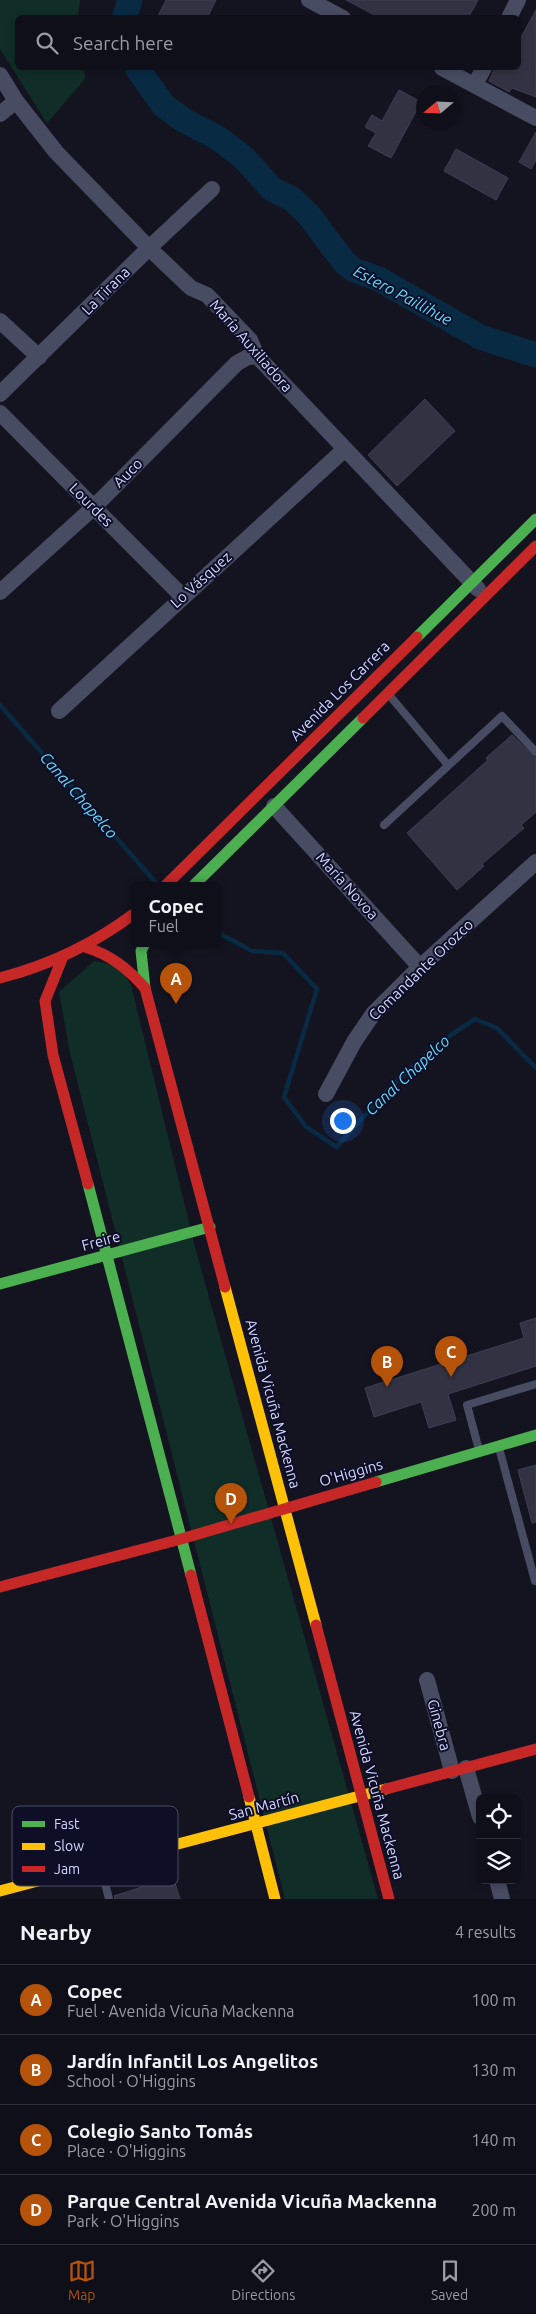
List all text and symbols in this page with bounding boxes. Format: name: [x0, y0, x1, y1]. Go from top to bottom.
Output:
search box: [15, 15, 521, 70]
icon: search: [33, 29, 61, 57]
text: Search here: [73, 32, 173, 54]
north arrow: [416, 85, 461, 130]
water label: Estero Paillihue: [351, 262, 455, 328]
street label: La Tirana: [78, 263, 133, 318]
street label: María Auxiliadora: [207, 296, 296, 395]
street label: Auco: [110, 455, 146, 491]
street label: Lourdes: [66, 479, 117, 530]
street label: Lo Vásquez: [167, 548, 235, 611]
street label: Avenida Los Carrera: [286, 637, 393, 744]
water label: Canal Chapelco: [37, 748, 122, 842]
street label: María Novoa: [313, 849, 382, 923]
popup: [131, 882, 221, 947]
text: Copec: [148, 895, 204, 917]
street label: Comandante Orozco: [365, 916, 476, 1024]
text: Fuel: [148, 917, 179, 935]
pin: A: [160, 963, 192, 1004]
water label: Canal Chapelco: [361, 1031, 453, 1119]
your location: [330, 1108, 356, 1134]
street label: Freire: [80, 1227, 122, 1254]
street label: Avenida Vicuña Mackenna: [243, 1317, 304, 1490]
pin: C: [435, 1336, 467, 1377]
pin: B: [371, 1346, 403, 1387]
street label: O'Higgins: [317, 1455, 385, 1490]
pin: D: [215, 1483, 247, 1524]
street label: Ginebra: [424, 1697, 454, 1752]
street label: Avenida Vicuña Mackenna: [347, 1708, 408, 1881]
street label: San Martín: [227, 1788, 301, 1823]
map controls: [476, 1794, 521, 1884]
button: locate: [476, 1794, 521, 1839]
legend: [12, 1806, 178, 1886]
text: Fast: [54, 1816, 80, 1832]
text: Slow: [54, 1838, 84, 1854]
button: layers: [476, 1839, 521, 1884]
text: Jam: [54, 1861, 80, 1877]
text: Nearby: [20, 1920, 91, 1944]
text: 4 results: [455, 1923, 516, 1941]
text: Copec: [67, 1980, 122, 2002]
text: A: [30, 1991, 42, 2009]
text: 100 m: [471, 1991, 516, 2009]
text: Fuel · Avenida Vicuña Mackenna: [67, 2002, 295, 2020]
text: Jardín Infantil Los Angelitos: [67, 2050, 318, 2072]
text: B: [31, 2061, 41, 2079]
text: 130 m: [471, 2061, 516, 2079]
text: School · O'Higgins: [67, 2072, 196, 2090]
text: Colegio Santo Tomás: [67, 2120, 253, 2142]
text: C: [31, 2131, 41, 2149]
text: 140 m: [471, 2131, 516, 2149]
text: Place · O'Higgins: [67, 2142, 186, 2160]
text: Parque Central Avenida Vicuña Mackenna: [67, 2190, 437, 2212]
text: D: [30, 2201, 42, 2219]
text: 200 m: [471, 2201, 516, 2219]
text: Park · O'Higgins: [67, 2212, 180, 2230]
tab: Map: [68, 2257, 96, 2303]
tab: Directions: [231, 2257, 295, 2303]
tab: Saved: [431, 2257, 468, 2303]

